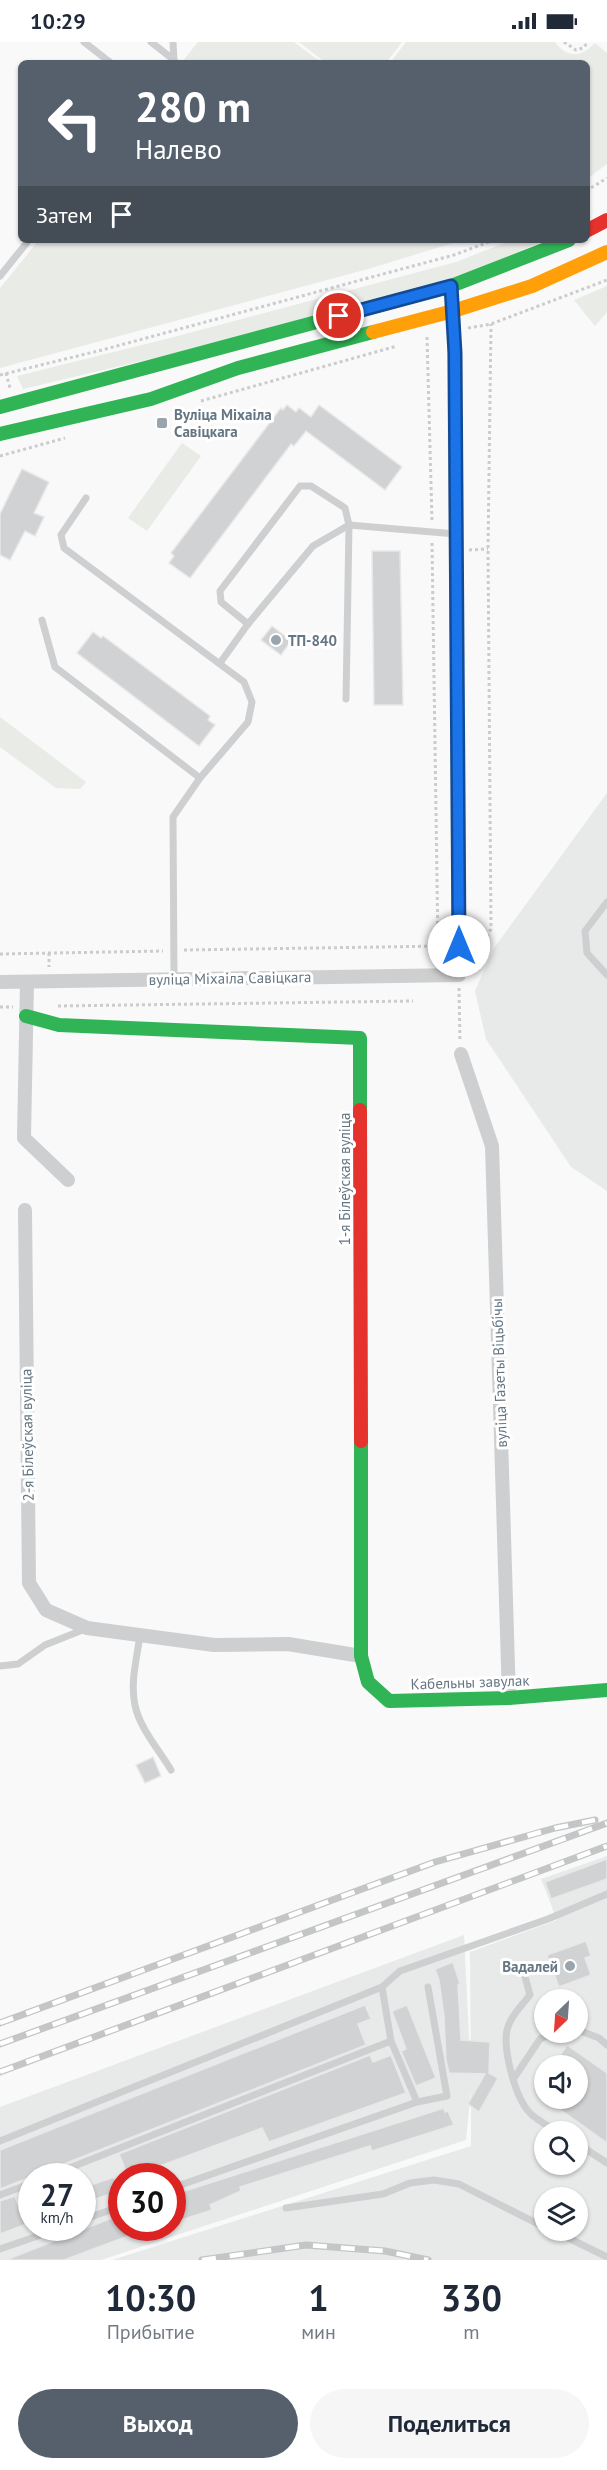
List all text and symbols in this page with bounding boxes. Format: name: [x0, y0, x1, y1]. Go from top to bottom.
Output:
text: 10:29: [30, 7, 86, 35]
text: 280 m: [135, 79, 251, 134]
icon: left: [36, 84, 114, 162]
text: Налево: [135, 132, 222, 166]
icon: arrive: [105, 198, 138, 231]
text: Затем: [36, 201, 93, 229]
pin: [313, 290, 364, 341]
icon: arrive: [322, 299, 355, 332]
place label: Вуліца Міхаіла Савіцкага: [174, 405, 272, 441]
marker: Вуліца Міхаіла Савіцкага: [155, 416, 169, 430]
place label: ТП-840: [288, 631, 337, 650]
marker: ТП-840: [269, 633, 283, 647]
position arrow: [427, 914, 491, 978]
street label: вуліца Міхаіла Савіцкага: [148, 967, 312, 989]
street label: 1-я Білеўская вуліца: [335, 1113, 354, 1245]
street label: вуліца Газеты Віцьбічы: [487, 1298, 511, 1448]
street label: 2-я Білеўская вуліца: [16, 1368, 38, 1502]
street label: Кабельны завулак: [410, 1670, 531, 1694]
place label: Вадалей: [502, 1957, 558, 1976]
marker: Вадалей: [563, 1959, 577, 1973]
north arrow: [534, 1989, 588, 2043]
map controls: [534, 1989, 588, 2241]
button: sound: [534, 2055, 588, 2109]
button: search: [534, 2121, 588, 2175]
speed limit sign: 30: [108, 2163, 186, 2241]
text: 27: [40, 2175, 74, 2214]
button: layers: [534, 2187, 588, 2241]
text: km/h: [41, 2208, 73, 2227]
text: 10:30: [105, 2274, 196, 2321]
text: 1: [308, 2274, 329, 2321]
text: 330: [441, 2274, 502, 2321]
text: Прибытие: [107, 2319, 195, 2345]
text: мин: [301, 2319, 336, 2345]
text: m: [463, 2319, 480, 2345]
button: Выход: [18, 2389, 298, 2458]
button: Поделиться: [310, 2389, 589, 2458]

